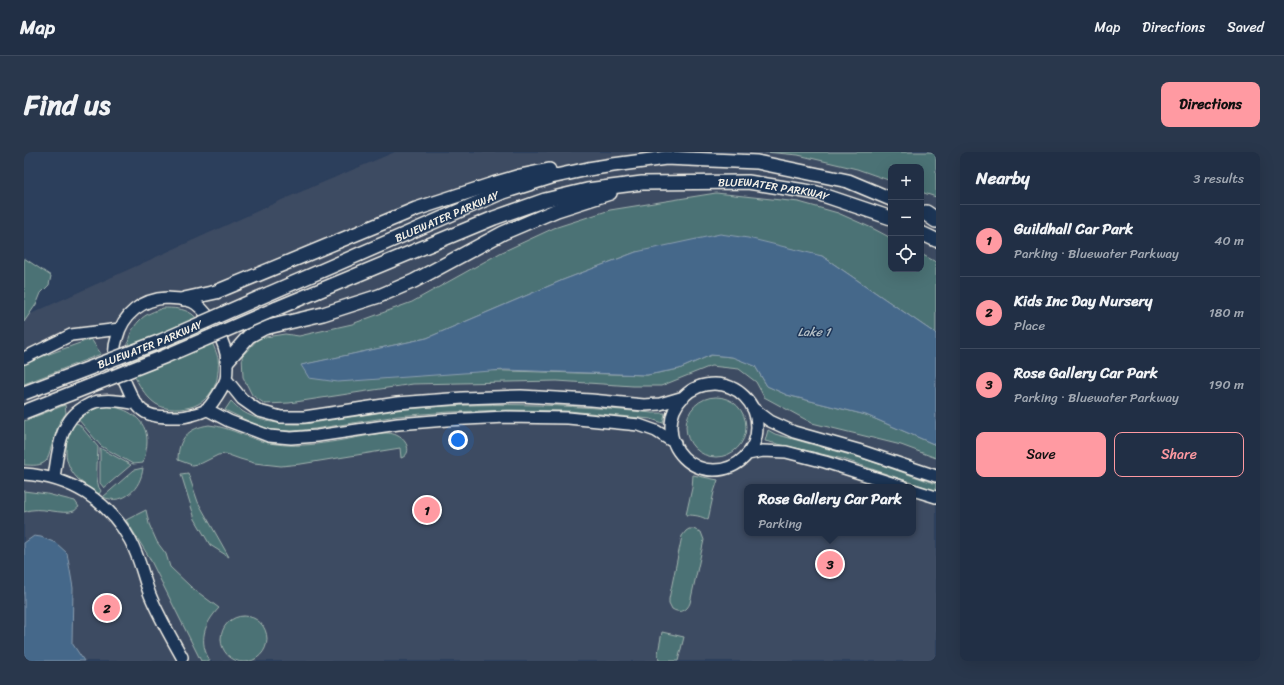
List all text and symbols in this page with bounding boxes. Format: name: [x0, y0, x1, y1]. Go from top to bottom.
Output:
text: Map: [20, 11, 55, 44]
text: Map: [1094, 15, 1120, 40]
text: Directions: [1142, 15, 1205, 40]
text: Saved: [1227, 15, 1264, 40]
text: Find us: [24, 80, 111, 129]
button: Directions: [1161, 82, 1260, 127]
text: Nearby: [976, 163, 1030, 193]
map controls: [888, 164, 924, 272]
button: +: [888, 164, 924, 200]
text: 3 results: [1193, 167, 1244, 190]
street label: BLUEWATER PARKWAY: [718, 173, 832, 207]
street label: BLUEWATER PARKWAY: [392, 185, 503, 248]
button: −: [888, 200, 924, 236]
text: Guildhall Car Park: [1014, 216, 1133, 242]
text: 1: [986, 229, 992, 252]
text: 40 m: [1214, 229, 1244, 252]
button: locate: [888, 236, 924, 272]
text: Parking · Bluewater Parkway: [1014, 242, 1179, 265]
text: Kids Inc Day Nursery: [1014, 288, 1152, 314]
text: 2: [985, 301, 993, 324]
text: 180 m: [1209, 301, 1244, 324]
street label: BLUEWATER PARKWAY: [95, 314, 207, 374]
text: Place: [1014, 314, 1045, 337]
water label: Lake 1: [798, 321, 832, 343]
text: Rose Gallery Car Park: [1014, 360, 1158, 386]
text: 3: [985, 373, 993, 396]
text: 190 m: [1209, 373, 1244, 396]
text: Parking · Bluewater Parkway: [1014, 386, 1179, 409]
your location: [448, 430, 468, 450]
button: Save: [976, 432, 1106, 477]
button: Share: [1114, 432, 1244, 477]
popup: [744, 484, 916, 536]
text: Rose Gallery Car Park: [758, 486, 902, 512]
pin: 1: [414, 495, 440, 525]
text: Parking: [758, 512, 802, 535]
pin: 3: [817, 549, 843, 579]
pin: 2: [94, 593, 120, 623]

